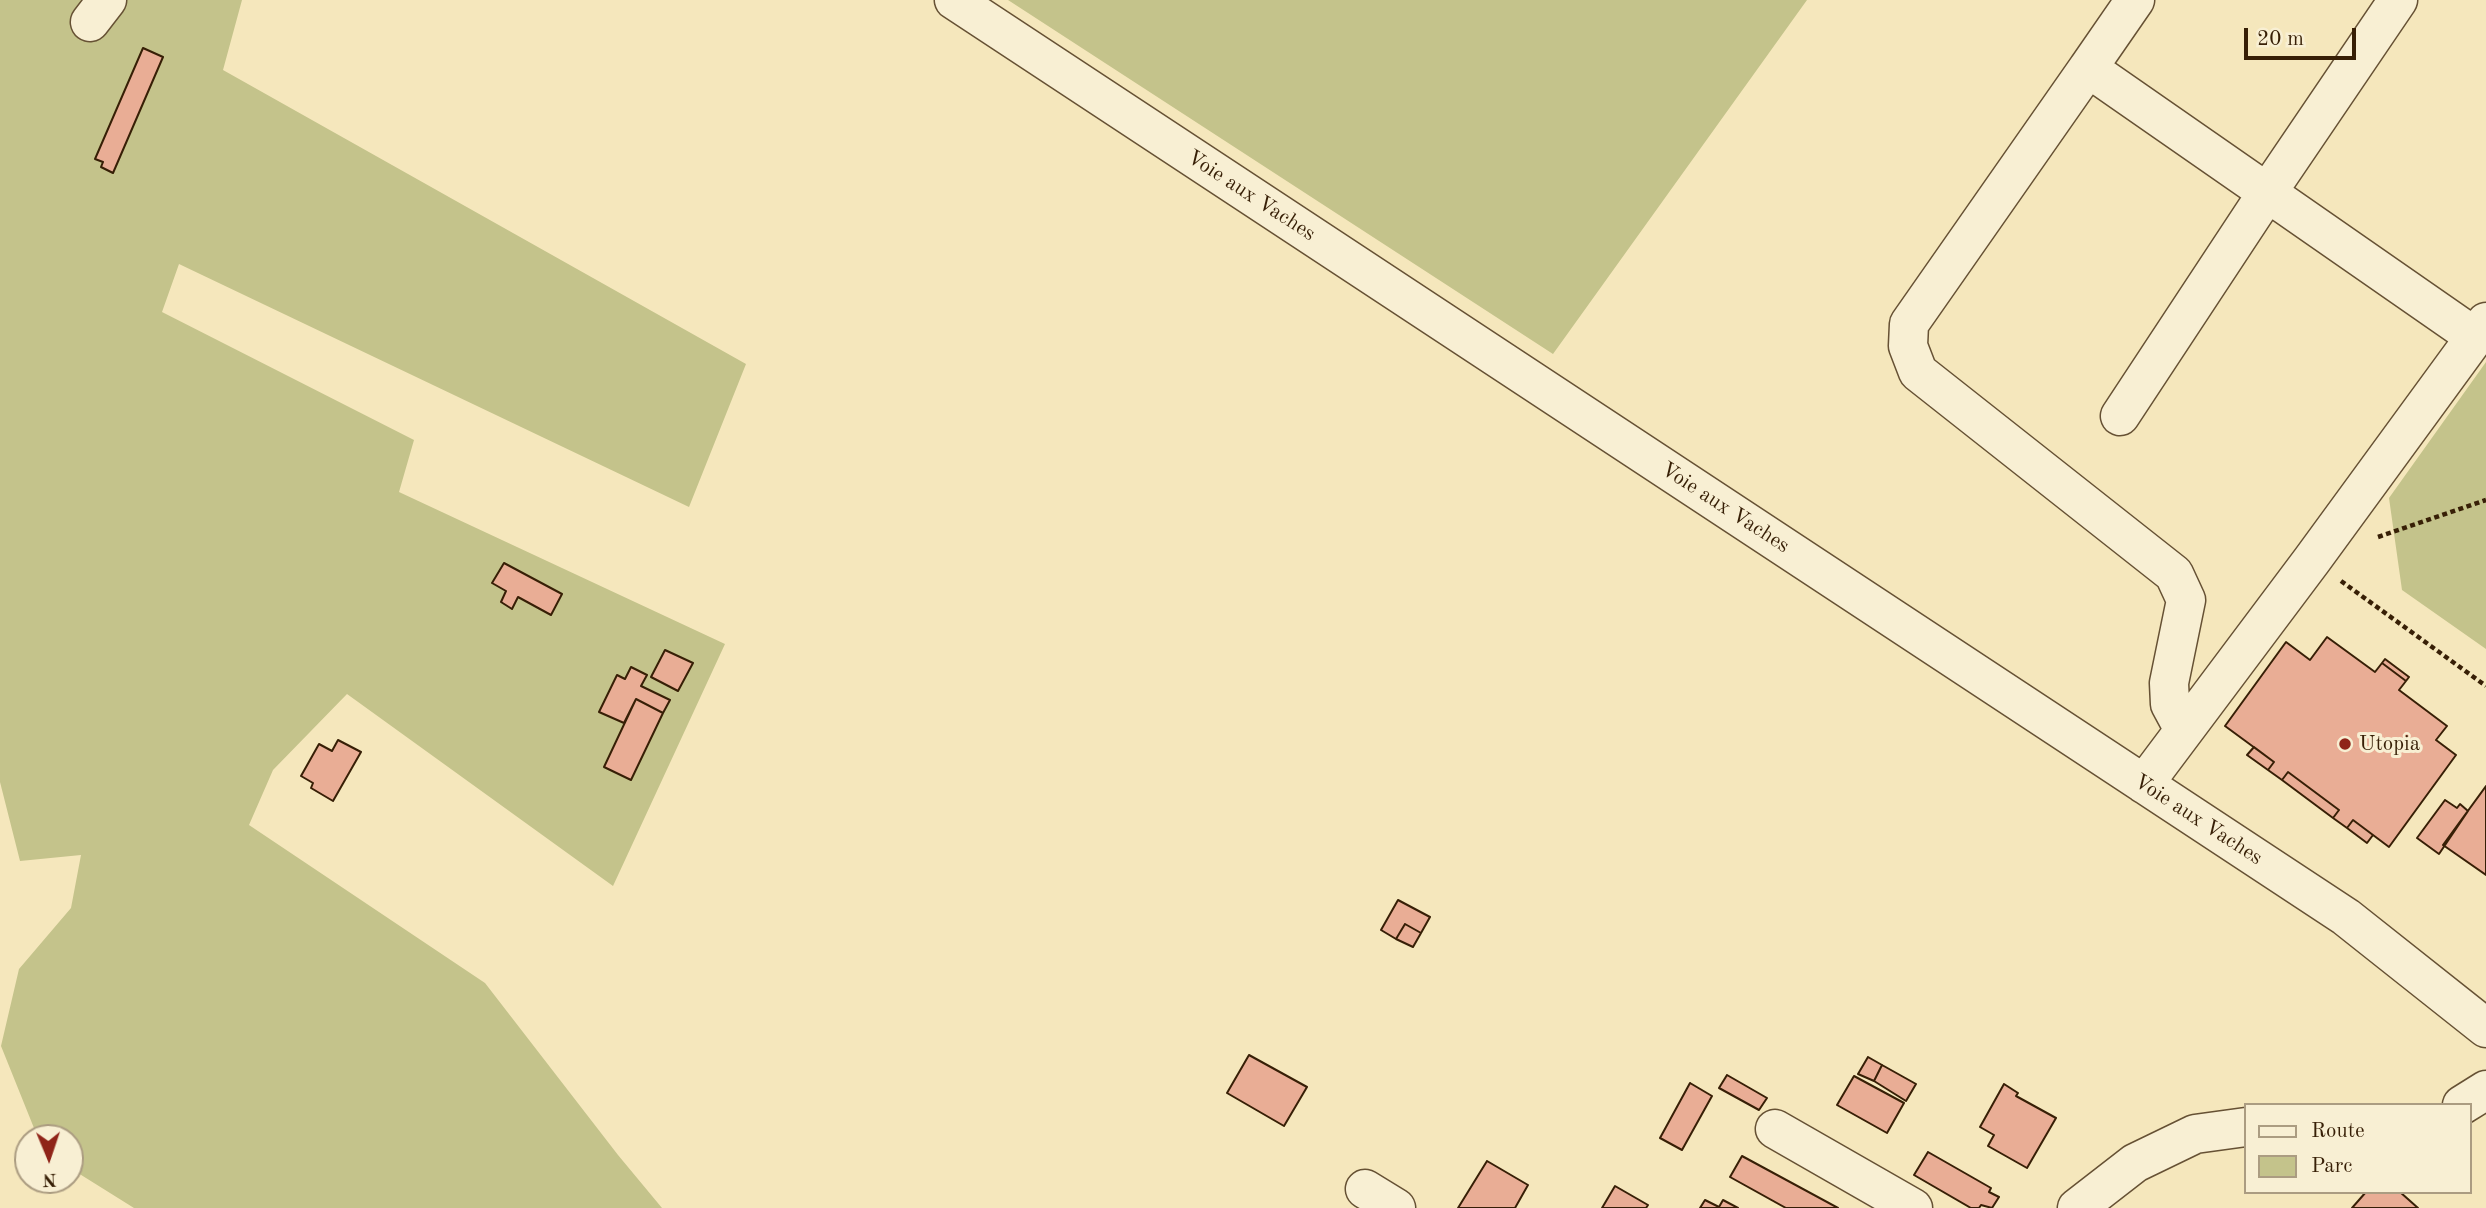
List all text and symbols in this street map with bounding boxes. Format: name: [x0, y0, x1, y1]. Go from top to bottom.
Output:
scale bar: [2248, 14, 2360, 58]
text: 20 m: [2257, 29, 2304, 50]
street label: Voie aux Vaches: [1182, 145, 1320, 247]
street label: Voie aux Vaches: [1656, 457, 1794, 559]
place label: Utopia: [2359, 731, 2420, 757]
marker: Utopia: [2337, 736, 2353, 752]
street label: Voie aux Vaches: [2129, 769, 2267, 871]
legend: [2244, 1103, 2472, 1194]
text: Route: [2311, 1121, 2365, 1142]
north arrow: [14, 1124, 84, 1194]
text: Parc: [2311, 1156, 2353, 1177]
text: N: [42, 1169, 57, 1188]

